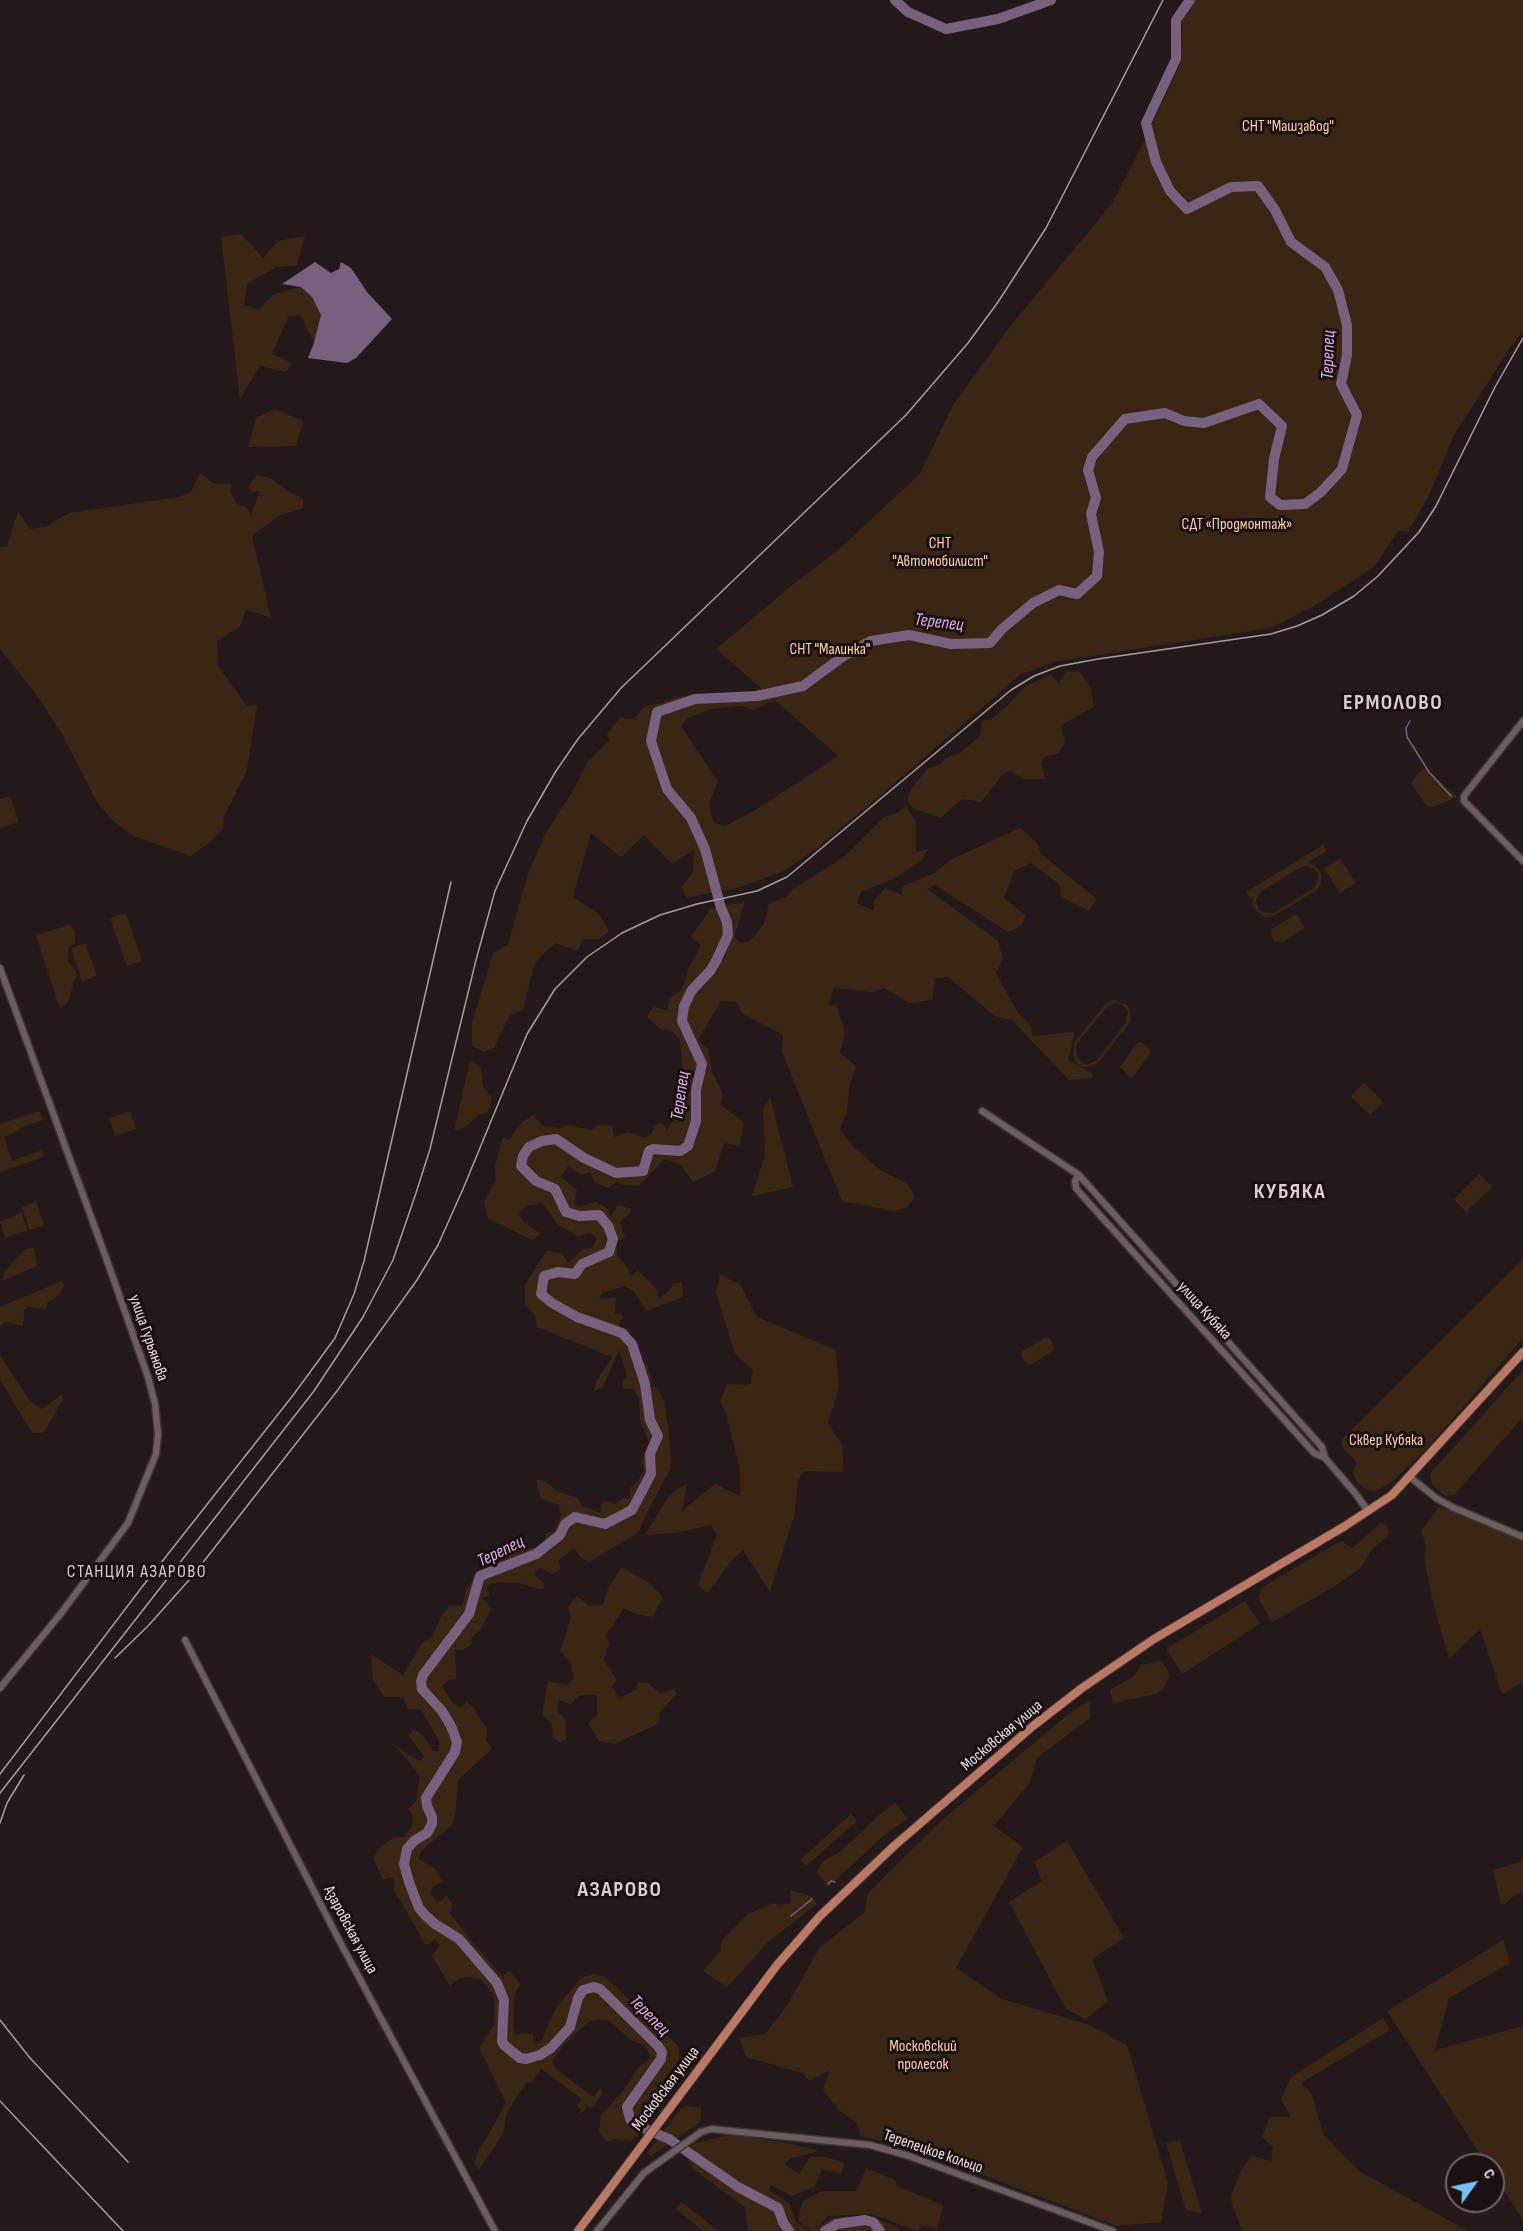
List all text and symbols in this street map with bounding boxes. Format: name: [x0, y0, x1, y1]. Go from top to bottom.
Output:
park label: СНТ "Машзавод": [1242, 117, 1334, 137]
water label: Терепец: [1317, 330, 1341, 380]
park label: СДТ «Продмонтаж»: [1182, 515, 1292, 535]
park label: СНТ "Автомобилист": [892, 534, 988, 572]
water label: Терепец: [913, 609, 965, 637]
park label: СНТ "Малинка": [790, 640, 870, 660]
district label: ЕРМОЛОВО: [1343, 690, 1443, 716]
water label: Терепец: [667, 1070, 695, 1122]
district label: КУБЯКА: [1254, 1179, 1326, 1205]
street label: улица Кубяка: [1173, 1278, 1235, 1344]
street label: улица Гурьянова: [124, 1292, 172, 1384]
park label: Сквер Кубяка: [1349, 1431, 1423, 1451]
water label: Терепец: [474, 1531, 528, 1573]
district label: СТАНЦИЯ АЗАРОВО: [67, 1561, 207, 1583]
street label: Московская улица: [957, 1696, 1047, 1776]
district label: АЗАРОВО: [577, 1877, 663, 1903]
street label: Азаровская улица: [319, 1883, 381, 1977]
water label: Терепец: [624, 1991, 674, 2041]
park label: Московский пролесок: [889, 2037, 957, 2075]
street label: Московская улица: [628, 2043, 704, 2135]
street label: Терепецкое кольцо: [881, 2126, 985, 2178]
north arrow: [1445, 2153, 1505, 2213]
text: С: [1479, 2165, 1499, 2183]

